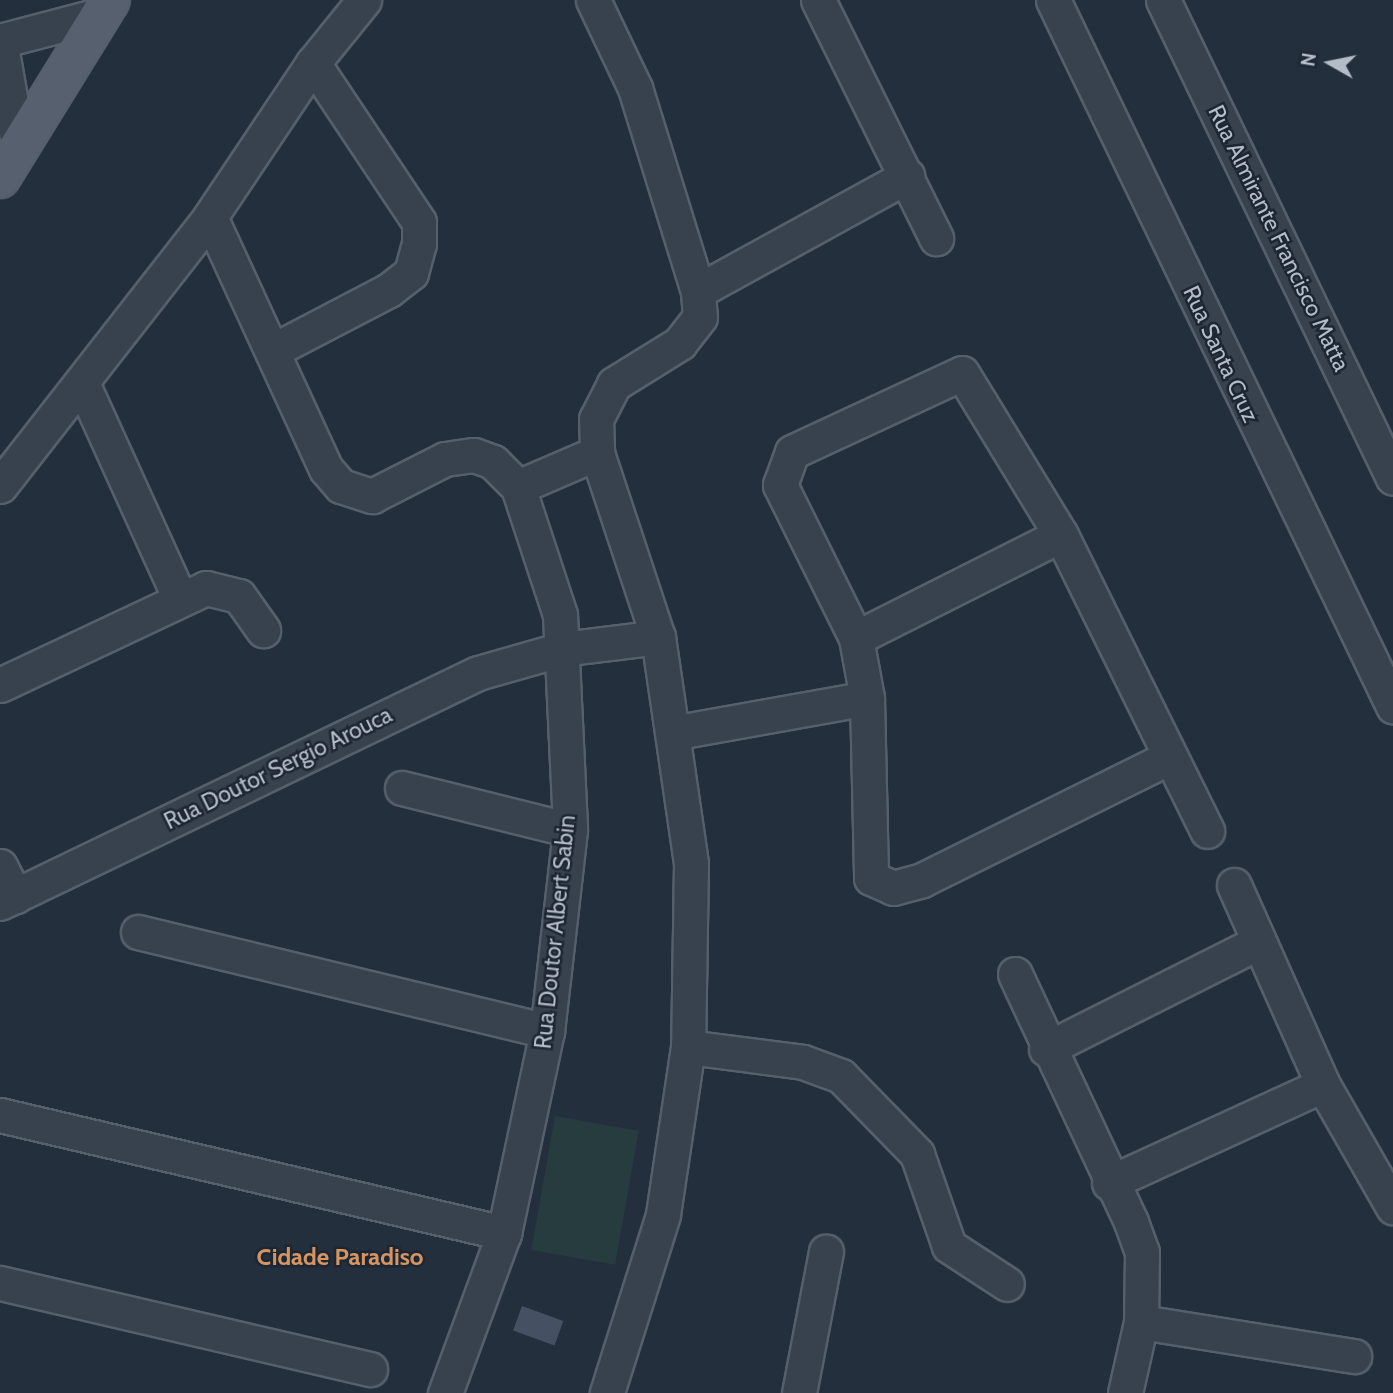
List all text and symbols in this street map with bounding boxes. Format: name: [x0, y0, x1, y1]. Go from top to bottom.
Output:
north arrow: [1295, 28, 1365, 98]
text: N: [1296, 51, 1321, 68]
street label: Rua Almirante Francisco Matta: [1202, 100, 1356, 376]
street label: Rua Santa Cruz: [1177, 281, 1265, 427]
street label: Rua Doutor Sergio Arouca: [160, 701, 396, 835]
street label: Rua Doutor Albert Sabin: [529, 814, 581, 1050]
district label: Cidade Paradiso: [257, 1243, 423, 1271]

